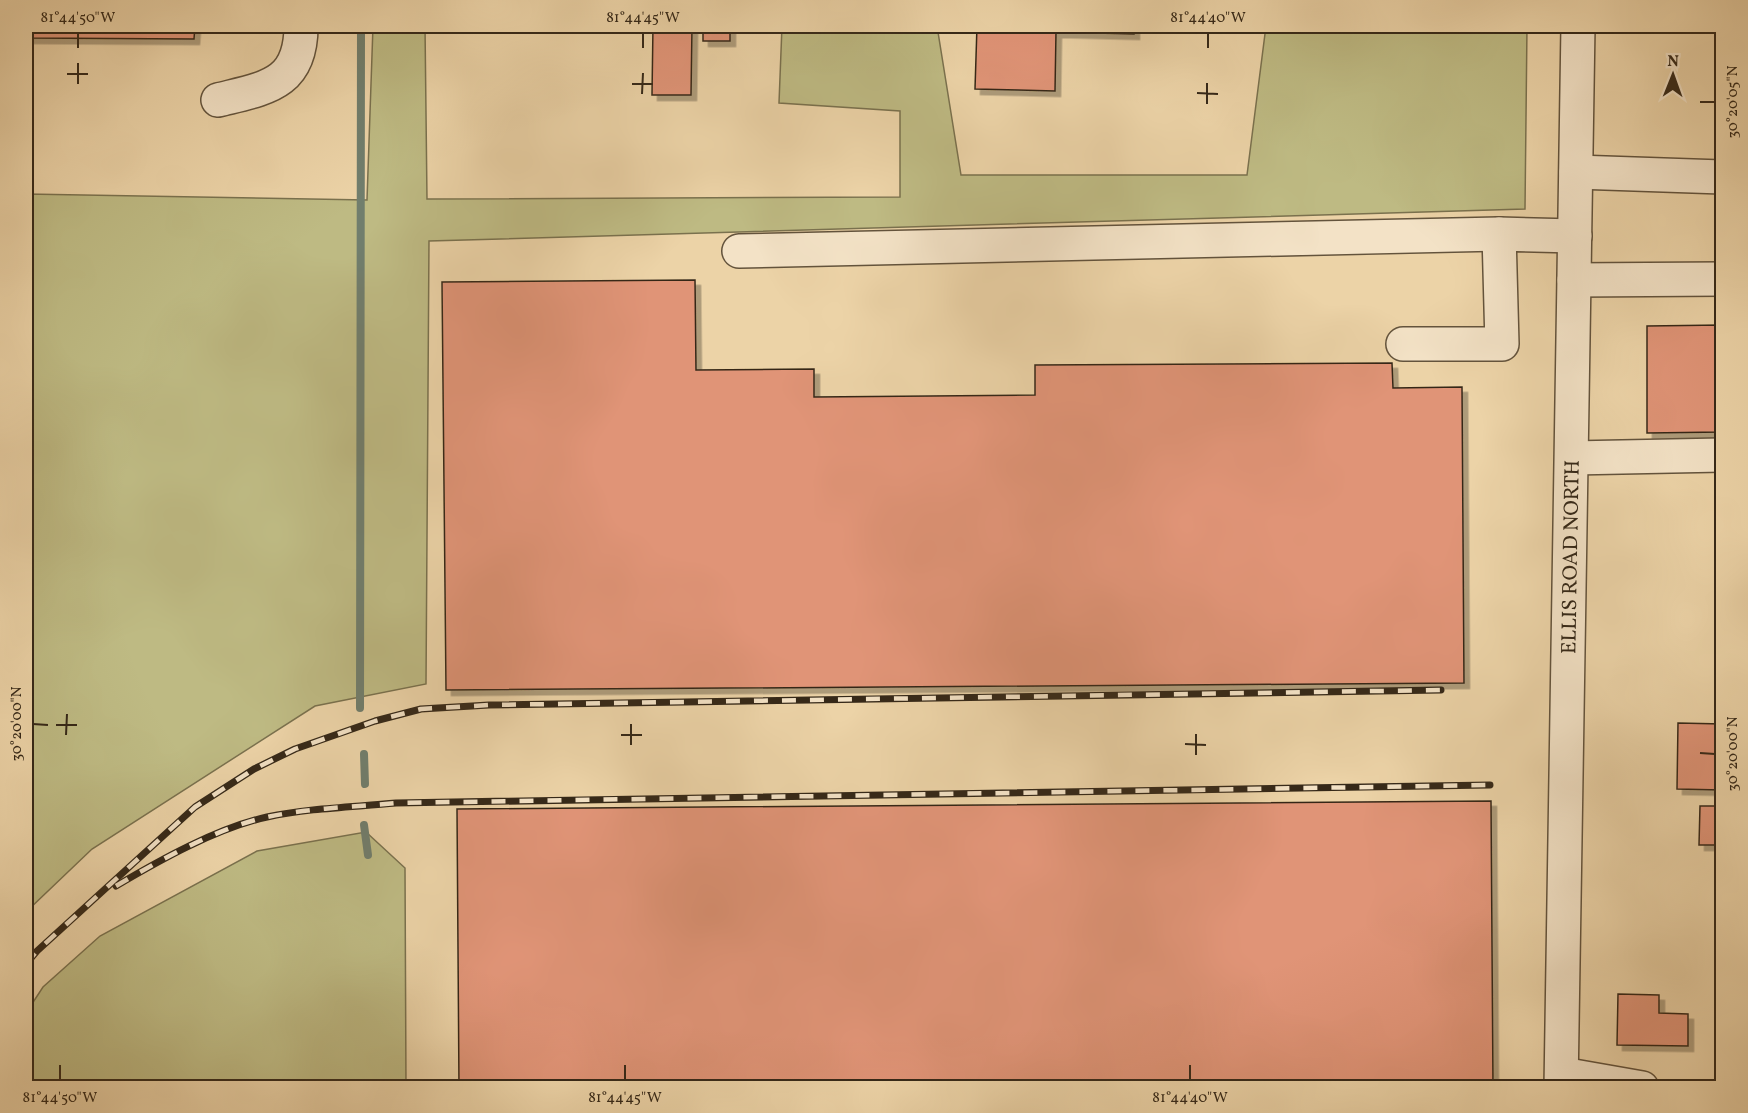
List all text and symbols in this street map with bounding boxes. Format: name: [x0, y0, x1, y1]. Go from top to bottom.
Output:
text: 81°44'50"W: [41, 8, 115, 29]
text: 81°44'45"W: [606, 8, 680, 29]
text: 81°44'40"W: [1170, 8, 1246, 29]
north arrow: [1643, 45, 1703, 105]
text: N: [1667, 51, 1680, 73]
text: 30°20'05"N: [1723, 65, 1744, 139]
street label: ELLIS ROAD NORTH: [1555, 460, 1588, 654]
text: 30°20'00"N: [7, 686, 28, 762]
text: 30°20'00"N: [1723, 716, 1744, 792]
text: 81°44'50"W: [23, 1088, 97, 1109]
text: 81°44'45"W: [588, 1088, 662, 1109]
text: 81°44'40"W: [1152, 1088, 1228, 1109]

